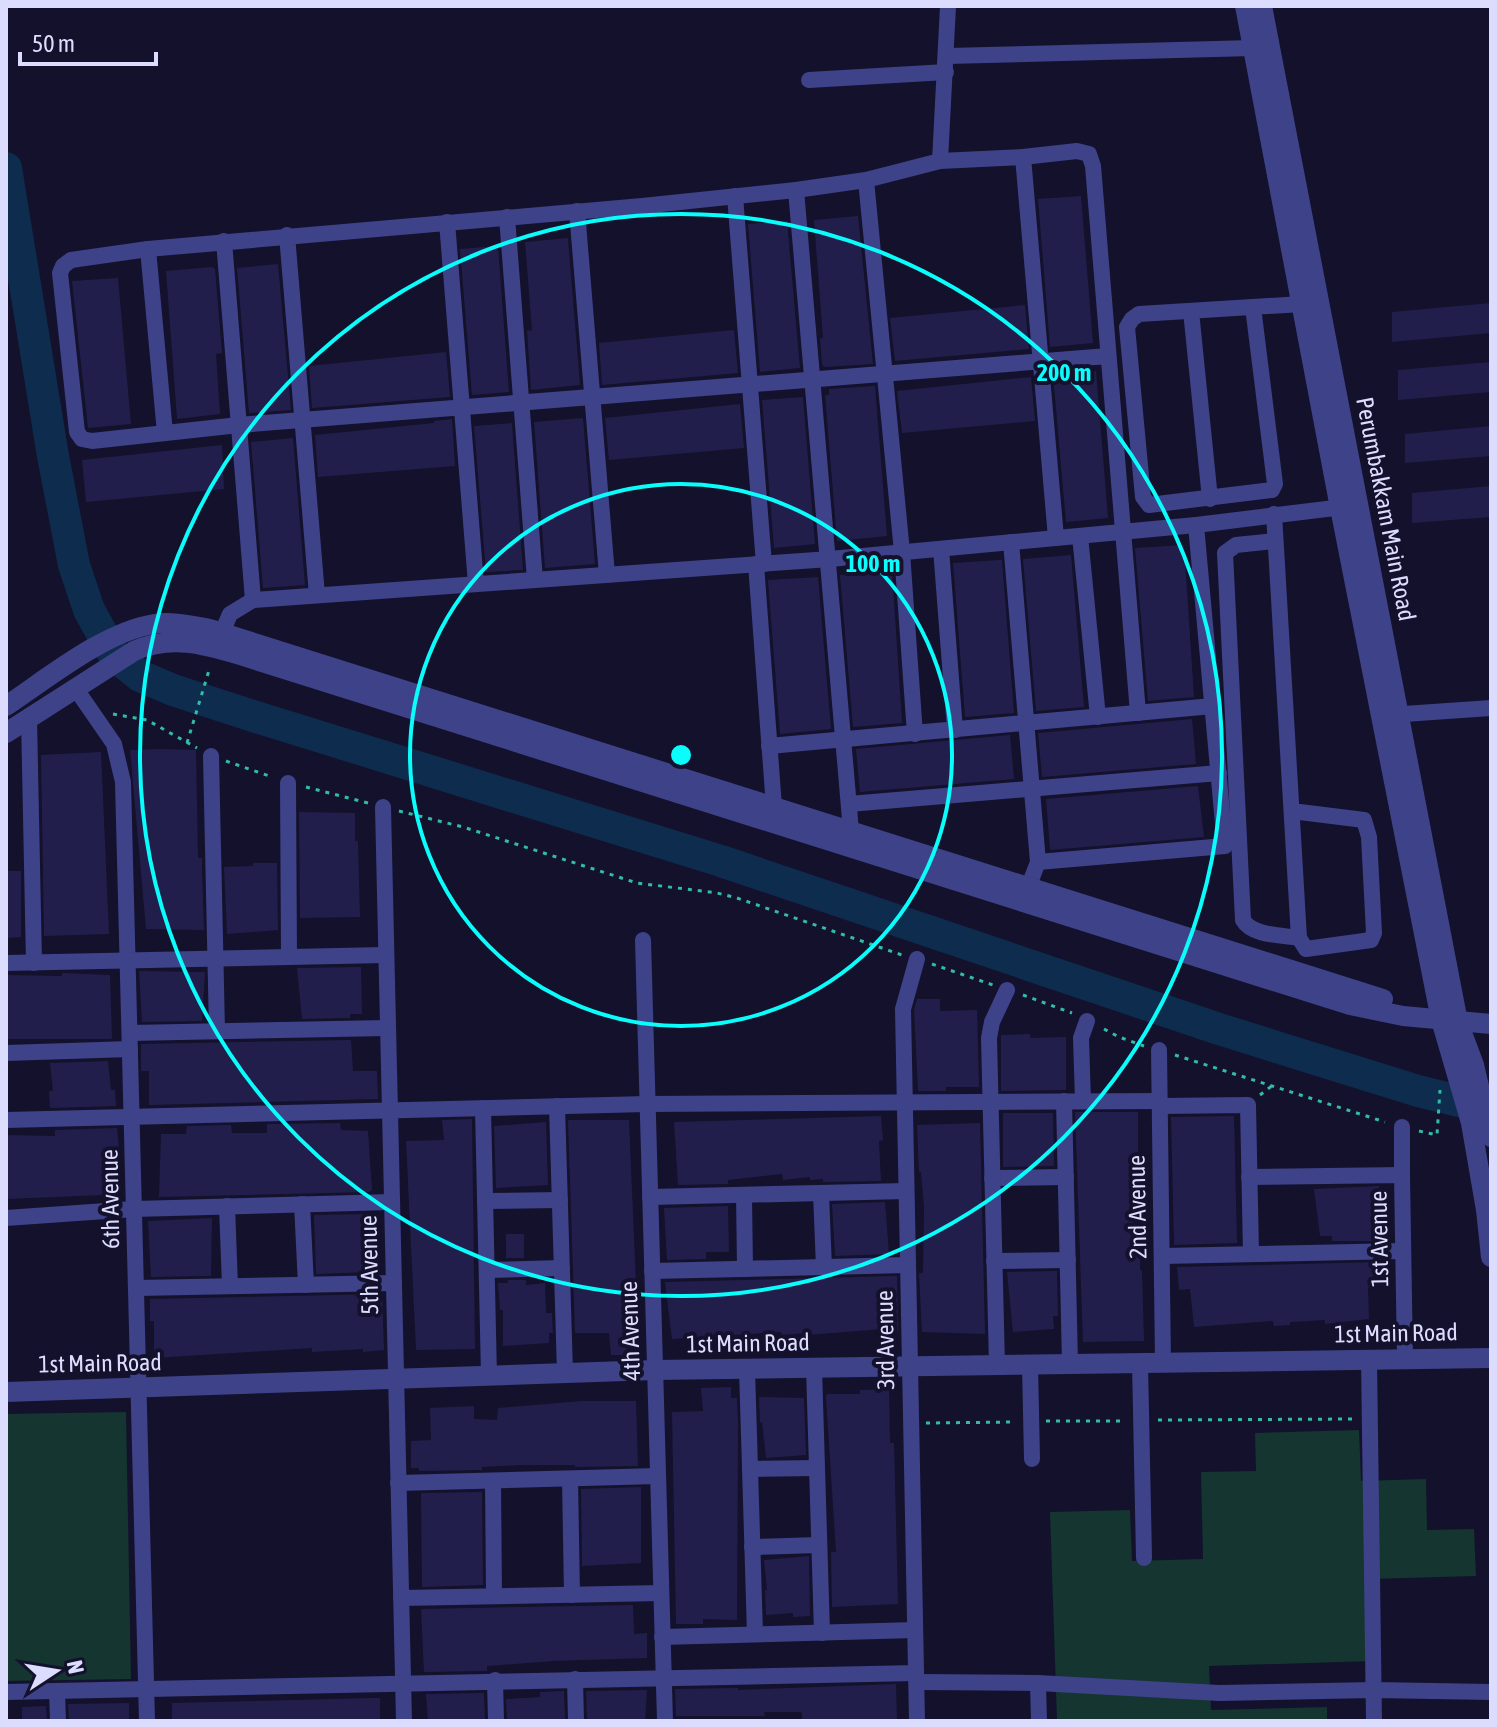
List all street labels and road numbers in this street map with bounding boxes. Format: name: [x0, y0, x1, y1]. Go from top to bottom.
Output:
street label: Perumbakkam Main Road: [1351, 395, 1421, 623]
street label: 6th Avenue: [96, 1149, 124, 1249]
street label: 2nd Avenue: [1123, 1155, 1151, 1259]
street label: 1st Avenue: [1365, 1191, 1393, 1287]
street label: 5th Avenue: [355, 1215, 383, 1315]
street label: 4th Avenue: [615, 1281, 645, 1381]
street label: 3rd Avenue: [871, 1290, 899, 1390]
street label: 1st Main Road: [1334, 1318, 1458, 1348]
street label: 1st Main Road: [686, 1328, 810, 1358]
street label: 1st Main Road: [38, 1348, 162, 1378]

